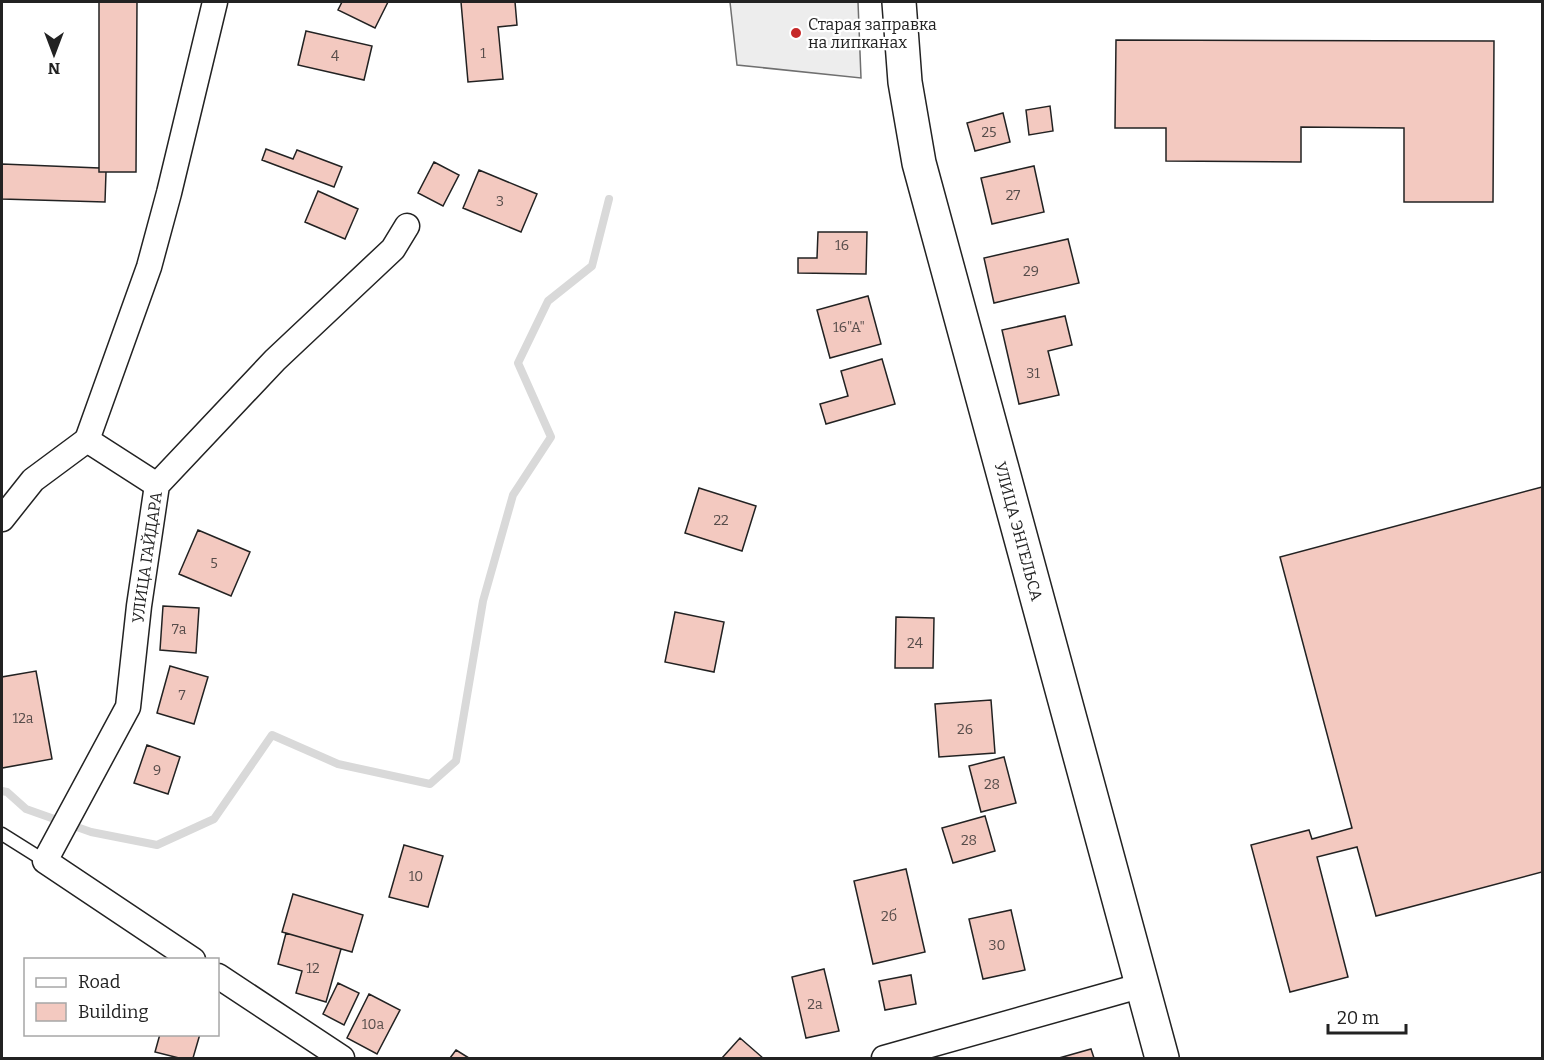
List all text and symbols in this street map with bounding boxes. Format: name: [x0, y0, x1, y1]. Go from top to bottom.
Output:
place label: Старая заправка на липканах: [808, 15, 937, 52]
north arrow: [24, 24, 84, 84]
marker: Старая заправка на липканах: [789, 26, 803, 40]
house number: 1: [480, 45, 486, 62]
house number: 4: [331, 48, 339, 65]
text: N: [48, 59, 60, 78]
house number: 25: [981, 124, 997, 141]
house number: 27: [1006, 187, 1020, 204]
house number: 3: [496, 193, 504, 210]
house number: 16: [835, 237, 849, 254]
house number: 29: [1023, 263, 1039, 280]
house number: 16"А": [833, 319, 865, 336]
house number: 31: [1026, 365, 1040, 382]
street label: УЛИЦА ЭНГЕЛЬСА: [991, 460, 1047, 604]
street label: УЛИЦА ГАЙДАРА: [128, 490, 166, 624]
house number: 22: [713, 512, 729, 529]
house number: 5: [210, 555, 218, 572]
house number: 7а: [172, 621, 187, 638]
house number: 24: [907, 635, 923, 652]
house number: 7: [178, 687, 186, 704]
house number: 12а: [13, 710, 34, 727]
house number: 26: [957, 721, 973, 738]
house number: 9: [153, 762, 161, 779]
house number: 28: [984, 776, 1000, 793]
house number: 28: [961, 832, 977, 849]
house number: 10: [409, 868, 423, 885]
house number: 2б: [881, 908, 897, 925]
house number: 30: [989, 937, 1005, 954]
legend: [24, 958, 219, 1036]
house number: 12: [306, 960, 320, 977]
text: Road: [78, 971, 121, 993]
house number: 2а: [807, 996, 823, 1013]
scale bar: [1328, 997, 1406, 1035]
text: Building: [78, 1001, 149, 1023]
text: 20 m: [1337, 1007, 1379, 1029]
house number: 10а: [362, 1016, 384, 1033]

